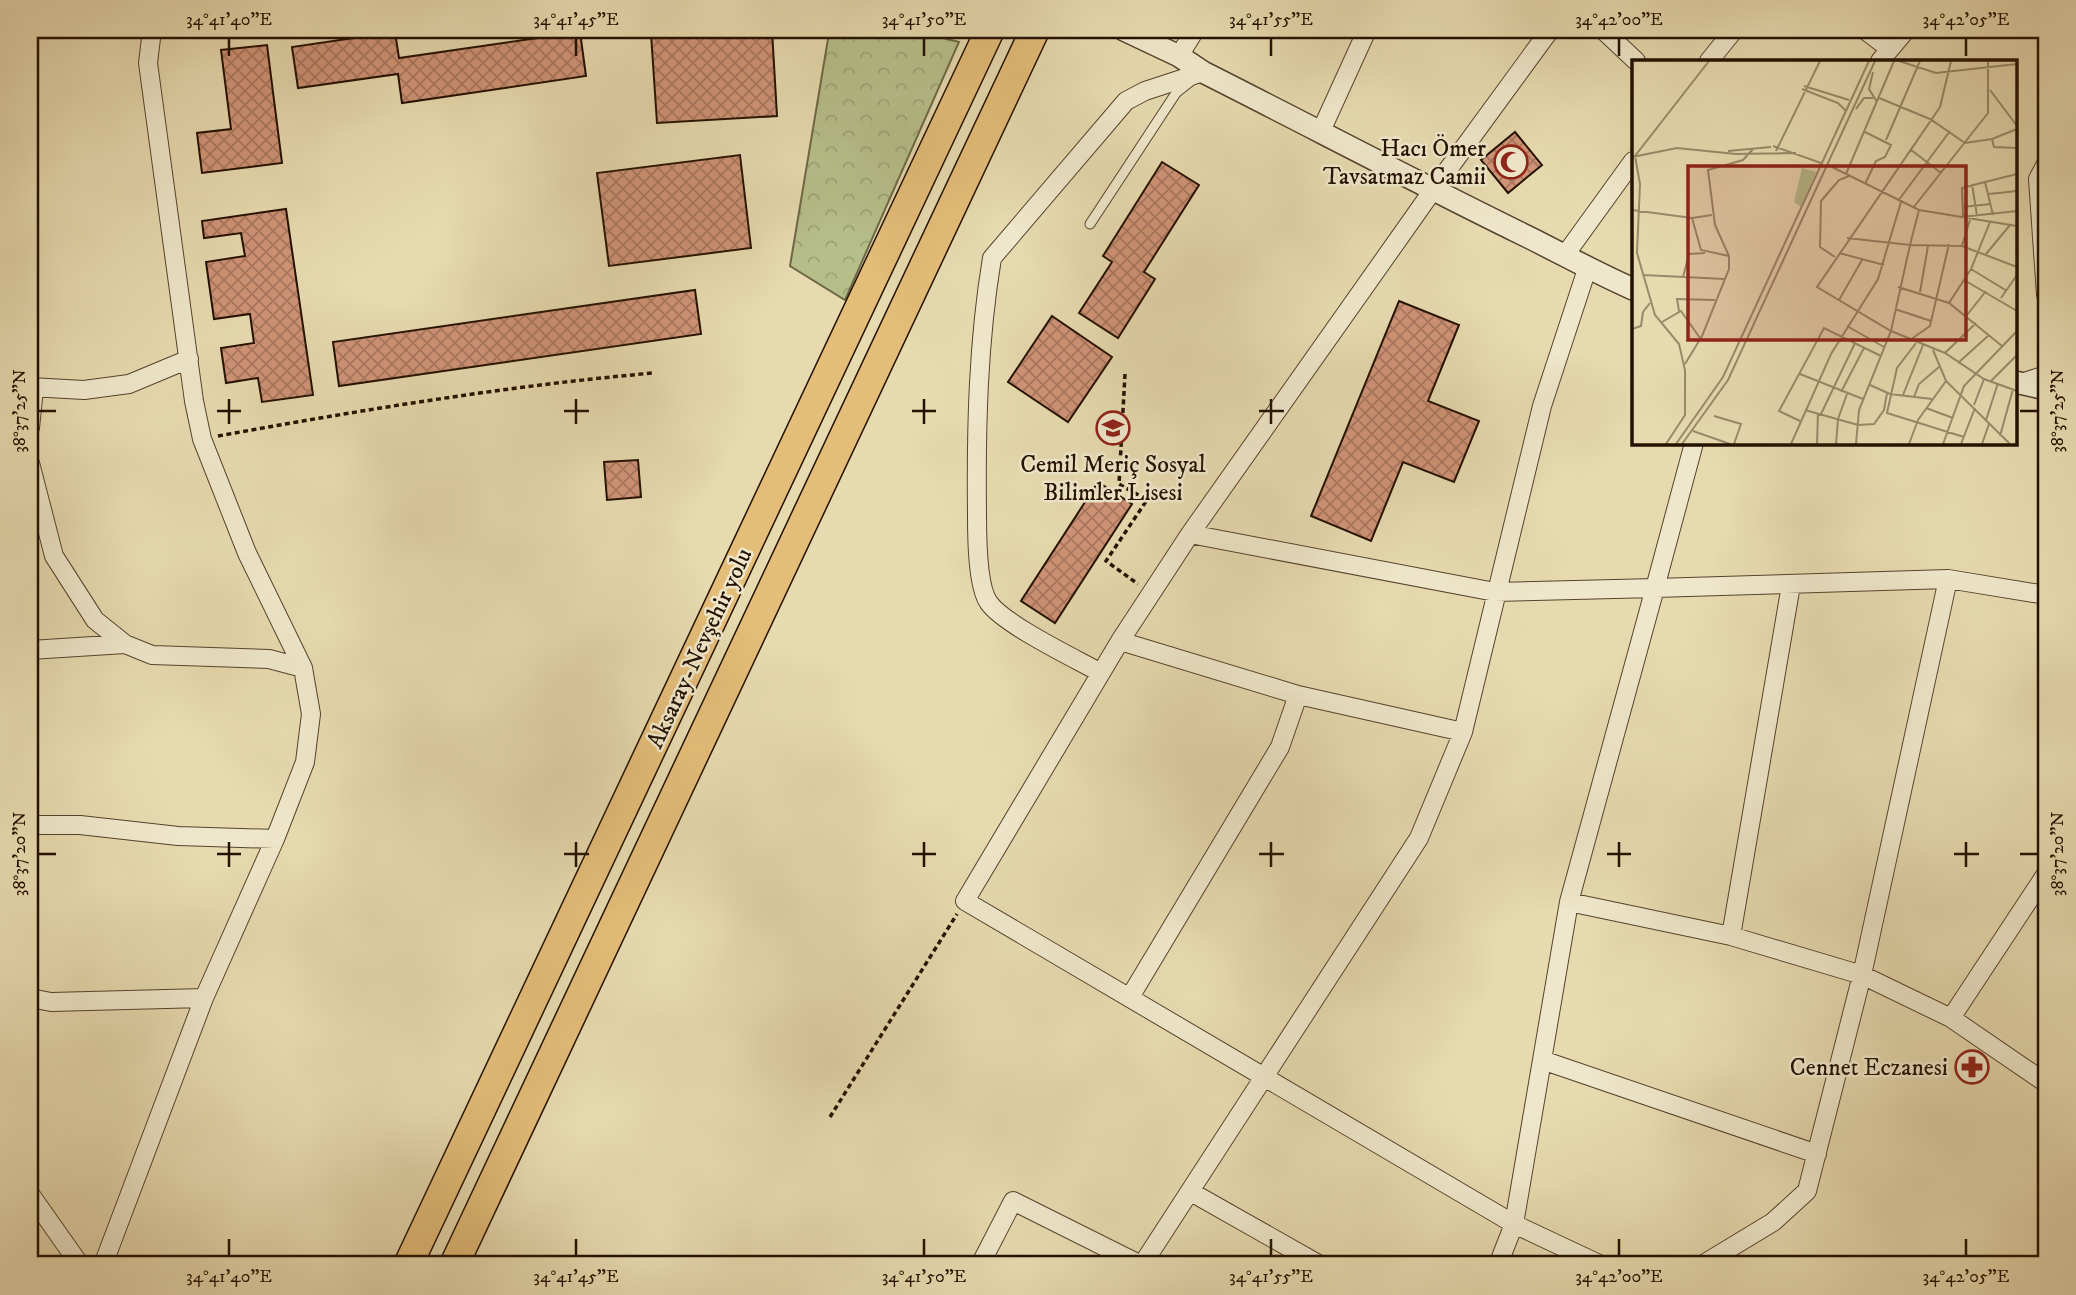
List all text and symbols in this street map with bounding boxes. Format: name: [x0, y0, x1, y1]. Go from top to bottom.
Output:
text: 34°41'40"E: [186, 9, 272, 31]
text: 34°41'45"E: [533, 9, 619, 31]
text: 34°41'50"E: [882, 9, 967, 31]
text: 34°41'55"E: [1229, 9, 1313, 31]
text: 34°42'00"E: [1575, 9, 1663, 31]
text: 34°42'05"E: [1923, 9, 2010, 31]
inset map: [1632, 60, 2016, 444]
place label: Hacı Ömer Tavsatmaz Camii: [1323, 134, 1486, 192]
mosque icon: Hacı Ömer Tavsatmaz Camii: [1492, 143, 1530, 181]
text: 38°37'25"N: [9, 369, 31, 453]
text: 38°37'25"N: [2047, 369, 2069, 453]
school or university icon: Cemil Meriç Sosyal Bilimler Lisesi: [1094, 409, 1132, 447]
place label: Cemil Meriç Sosyal Bilimler Lisesi: [1020, 450, 1207, 508]
street label: Aksaray-Nevşehir yolu: [640, 543, 759, 753]
text: 38°37'20"N: [9, 812, 31, 896]
text: 38°37'20"N: [2047, 812, 2069, 896]
pharmacy icon: Cennet Eczanesi: [1953, 1048, 1991, 1086]
place label: Cennet Eczanesi: [1790, 1053, 1948, 1083]
text: 34°41'40"E: [186, 1266, 272, 1288]
text: 34°41'45"E: [533, 1266, 619, 1288]
text: 34°41'50"E: [882, 1266, 967, 1288]
text: 34°41'55"E: [1229, 1266, 1313, 1288]
text: 34°42'00"E: [1575, 1266, 1663, 1288]
text: 34°42'05"E: [1923, 1266, 2010, 1288]

